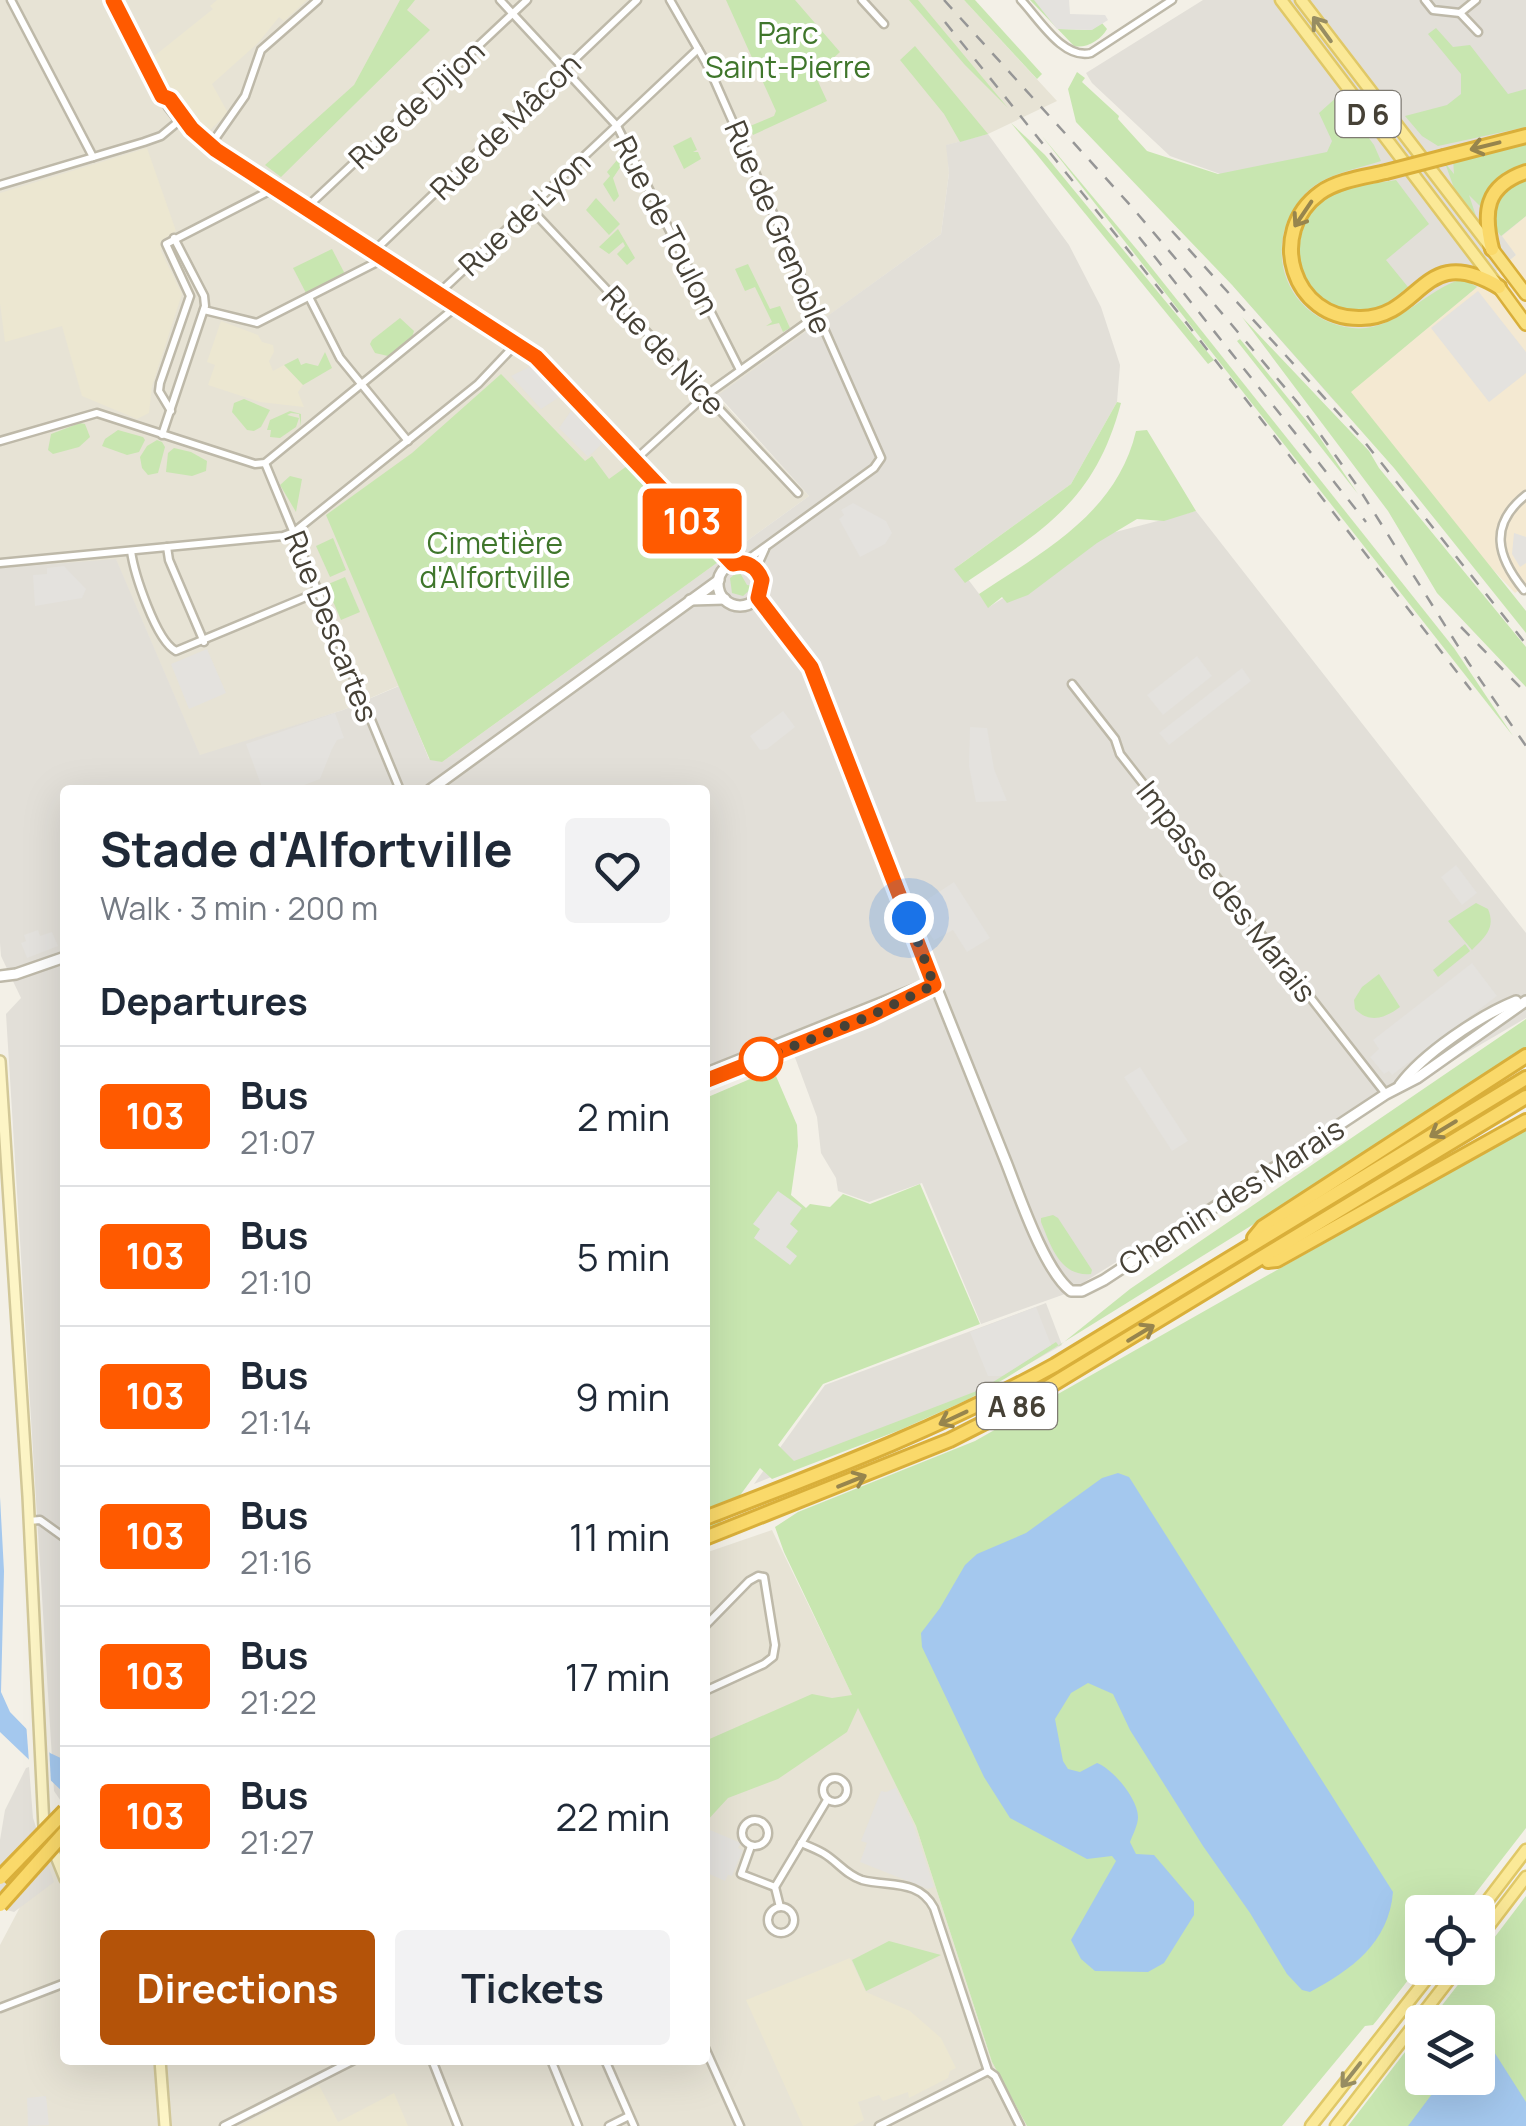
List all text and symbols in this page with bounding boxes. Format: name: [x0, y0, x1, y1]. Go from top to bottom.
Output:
park label: Parc Saint-Pierre: [705, 12, 871, 87]
one-way arrow: [1312, 15, 1333, 43]
street label: Rue de Dijon: [339, 30, 493, 178]
street label: Rue de Mâcon: [421, 43, 589, 209]
road number: D 6: [1336, 91, 1400, 137]
street label: Rue de Grenoble: [716, 114, 842, 340]
street label: Rue de Toulon: [604, 129, 730, 321]
one-way arrow: [1470, 138, 1501, 157]
street label: Rue de Lyon: [449, 141, 599, 285]
one-way arrow: [1292, 200, 1313, 227]
street label: Rue de Nice: [593, 276, 735, 424]
line badge: 103: [634, 488, 750, 554]
text: 103: [663, 497, 721, 545]
park label: Cimetière d'Alfortville: [420, 522, 571, 597]
street label: Rue Descartes: [275, 524, 389, 728]
street label: Impasse des Marais: [1128, 772, 1326, 1010]
text: Stade d'Alfortville: [100, 816, 513, 881]
button: heart: [565, 818, 670, 923]
text: Walk · 3 min · 200 m: [100, 886, 378, 930]
your location: [884, 893, 934, 943]
text: Departures: [100, 974, 308, 1026]
unlabelled marker: [740, 1038, 782, 1080]
text: Bus: [240, 1068, 308, 1120]
text: 2 min: [577, 1090, 670, 1142]
text: 103: [126, 1092, 184, 1140]
street label: Chemin des Marais: [1110, 1108, 1352, 1284]
one-way arrow: [1429, 1119, 1458, 1139]
text: 21:07: [240, 1120, 316, 1164]
text: Bus: [240, 1208, 308, 1260]
text: 5 min: [577, 1230, 670, 1282]
text: 103: [126, 1232, 184, 1280]
text: 21:10: [240, 1260, 312, 1304]
one-way arrow: [1126, 1323, 1155, 1343]
text: Bus: [240, 1348, 308, 1400]
text: 9 min: [575, 1370, 670, 1422]
text: 103: [126, 1372, 184, 1420]
road number: A 86: [977, 1383, 1057, 1429]
text: 21:14: [240, 1400, 312, 1444]
one-way arrow: [939, 1409, 969, 1428]
one-way arrow: [836, 1470, 867, 1488]
text: Bus: [240, 1488, 308, 1540]
text: 11 min: [569, 1510, 670, 1562]
text: 103: [126, 1512, 184, 1560]
text: 21:16: [240, 1540, 313, 1584]
text: Bus: [240, 1628, 308, 1680]
text: 17 min: [565, 1650, 670, 1702]
text: 103: [126, 1652, 184, 1700]
text: 21:22: [240, 1680, 317, 1724]
text: Bus: [240, 1768, 308, 1820]
text: 22 min: [555, 1790, 670, 1842]
text: 103: [126, 1792, 184, 1840]
text: 21:27: [240, 1820, 315, 1864]
map controls: [1405, 1895, 1495, 2095]
button: locate: [1405, 1895, 1495, 1985]
button: Directions: [100, 1930, 375, 2045]
button: Tickets: [395, 1930, 670, 2045]
button: layers: [1405, 2005, 1495, 2095]
one-way arrow: [1341, 2061, 1363, 2087]

